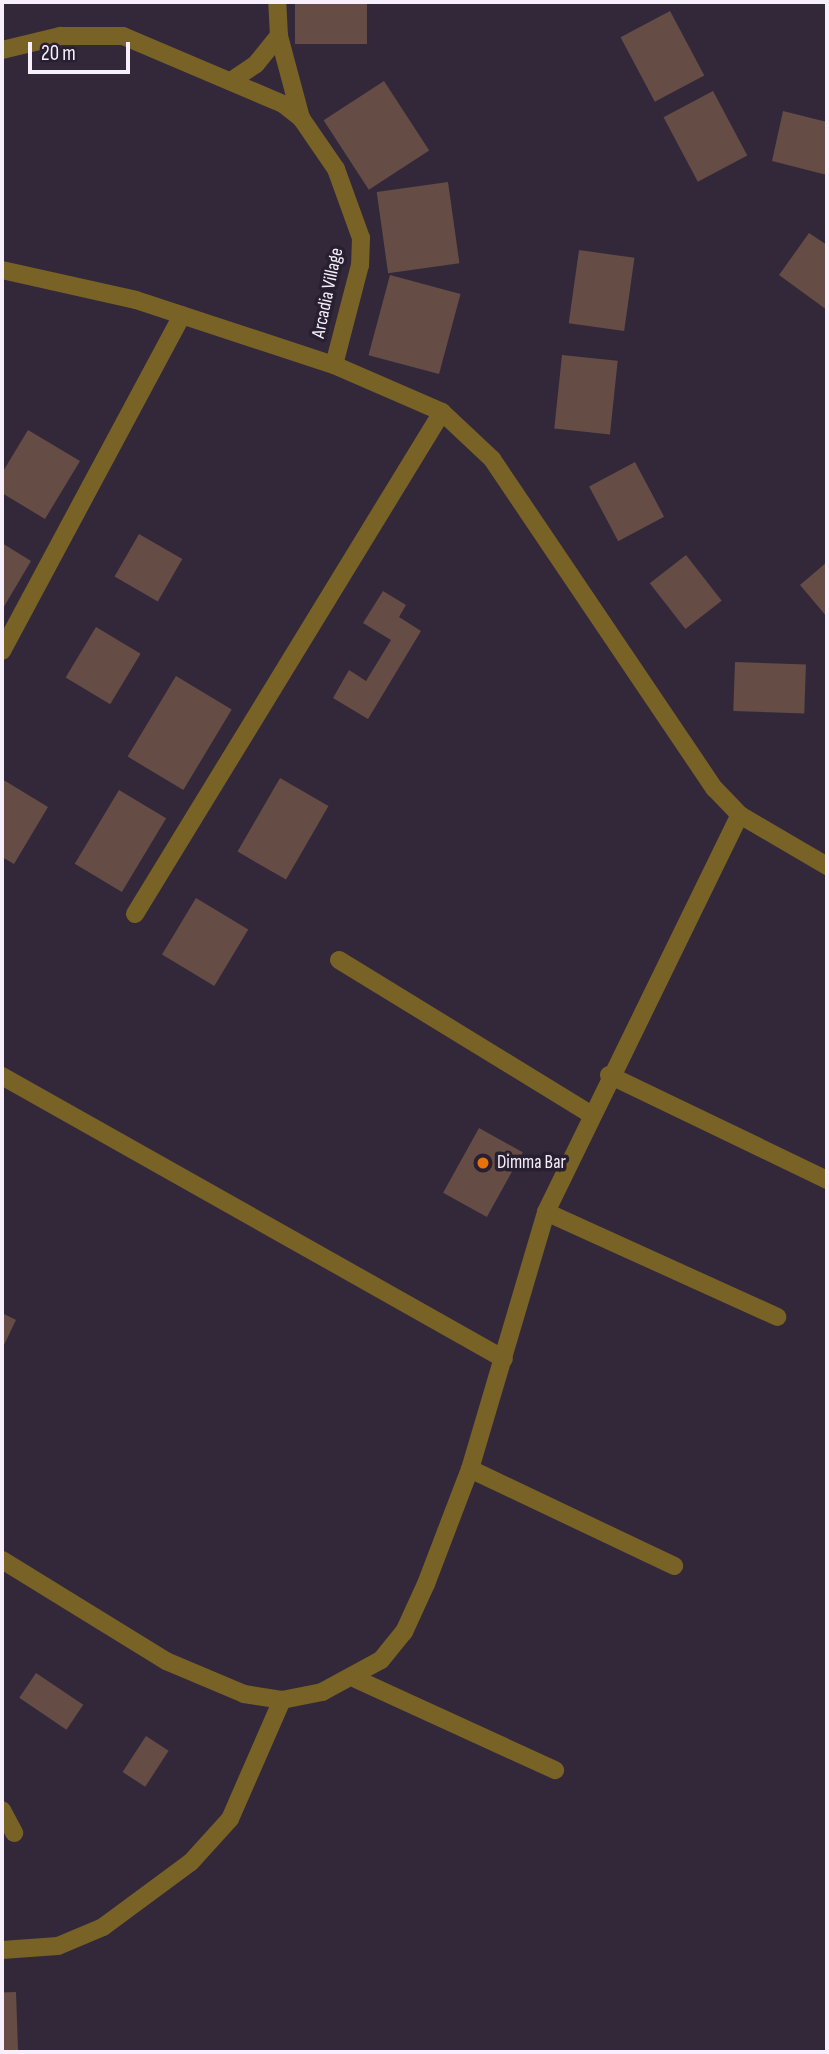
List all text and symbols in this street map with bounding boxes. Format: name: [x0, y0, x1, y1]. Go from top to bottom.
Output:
scale bar: [32, 28, 133, 72]
text: 20 m: [41, 41, 76, 66]
street label: Arcadia Village: [307, 246, 349, 340]
place label: Dimma Bar: [497, 1152, 566, 1174]
marker: Dimma Bar: [475, 1155, 491, 1171]

